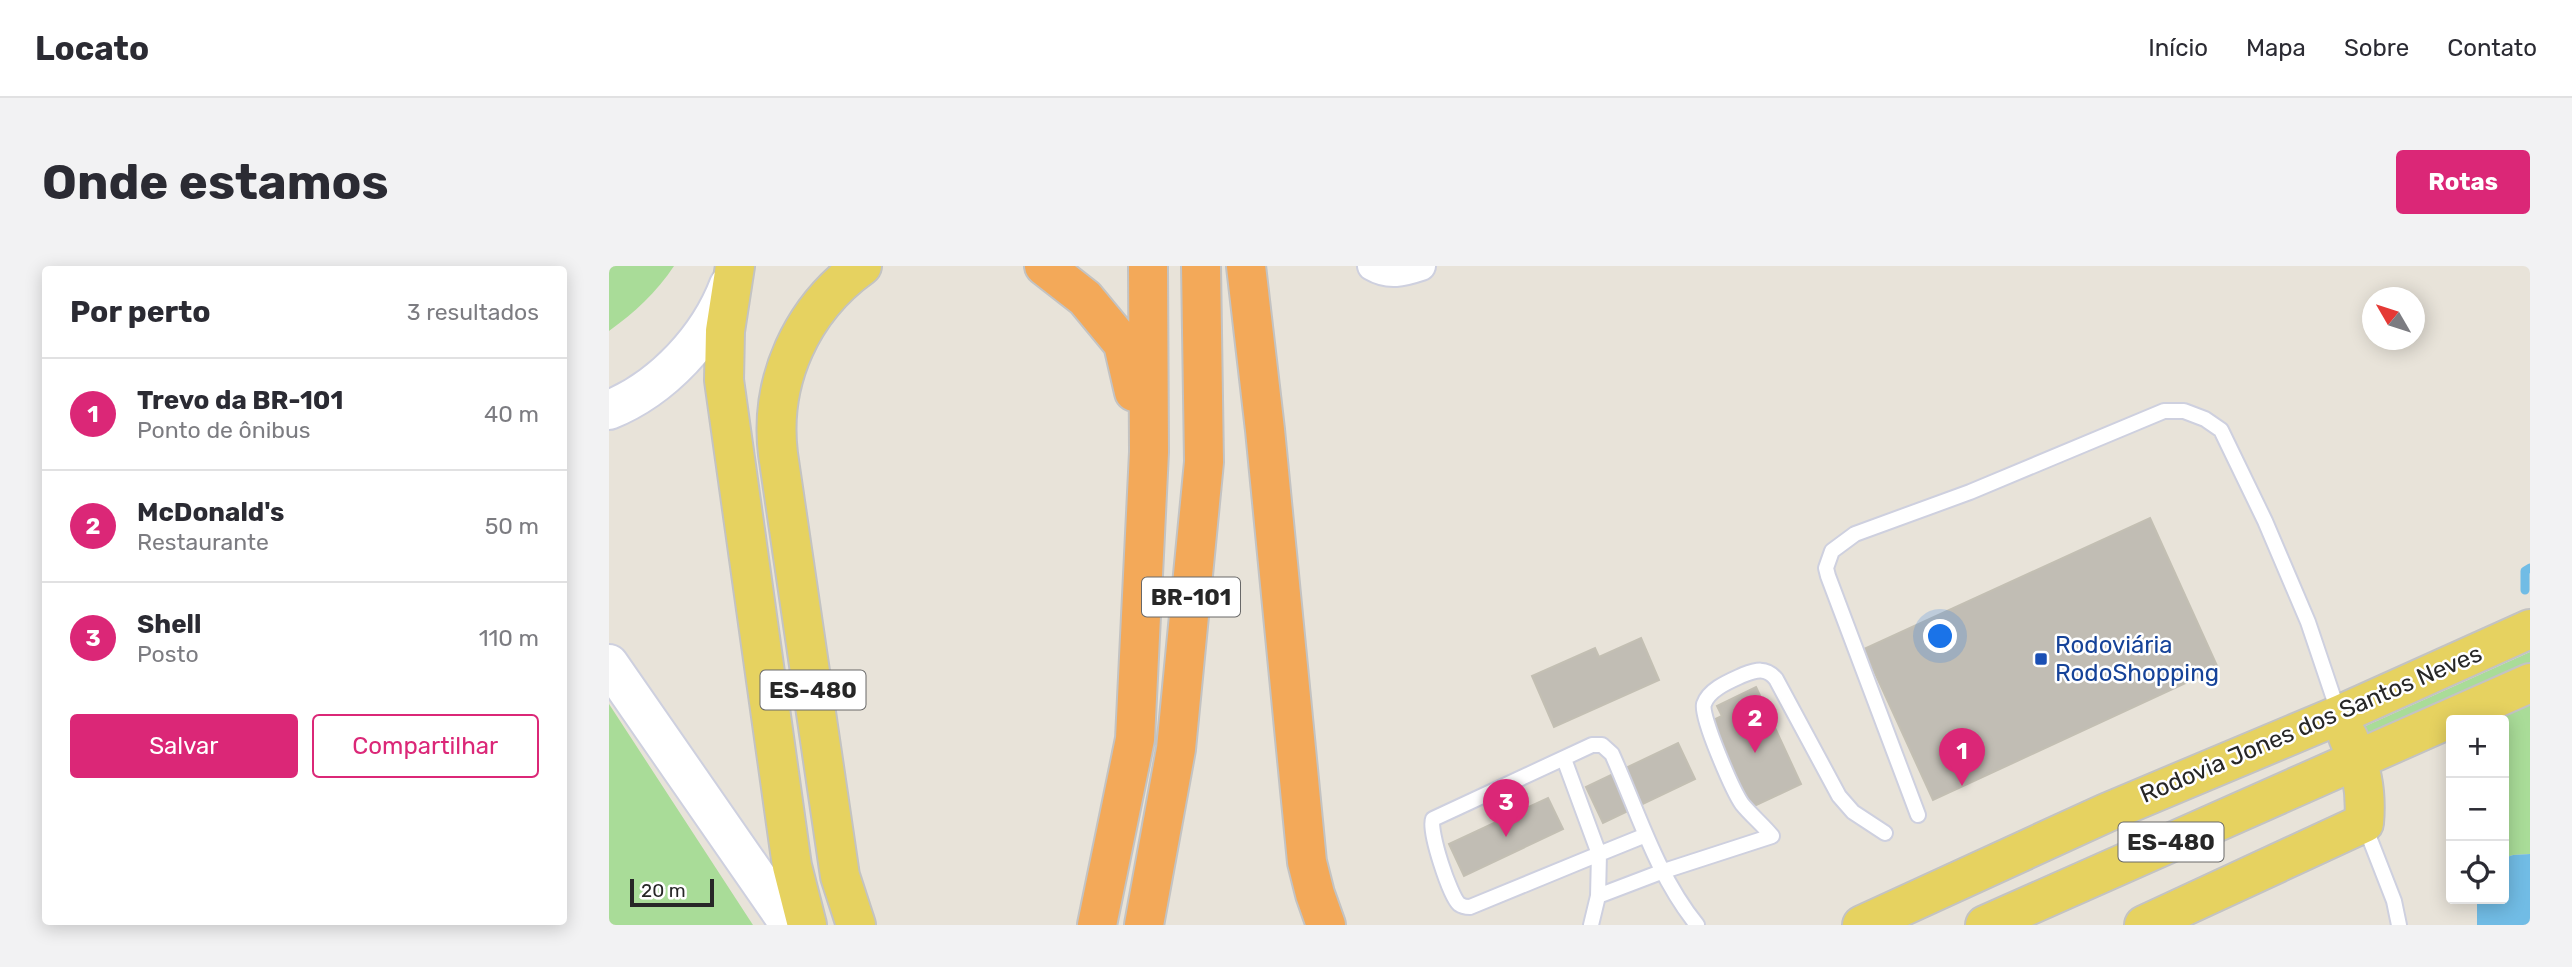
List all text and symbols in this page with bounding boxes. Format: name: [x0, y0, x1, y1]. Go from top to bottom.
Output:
text: Locato: [35, 29, 149, 68]
text: Início: [2148, 34, 2208, 62]
text: Mapa: [2246, 34, 2306, 62]
text: Sobre: [2344, 34, 2409, 62]
text: Contato: [2447, 34, 2537, 62]
button: Rotas: [2396, 150, 2530, 214]
text: Onde estamos: [42, 153, 389, 211]
north arrow: [2362, 287, 2425, 350]
text: Por perto: [70, 294, 211, 330]
text: 3 resultados: [407, 298, 539, 326]
text: Trevo da BR-101: [137, 385, 343, 416]
text: 1: [87, 400, 99, 428]
text: 40 m: [484, 400, 539, 428]
text: Ponto de ônibus: [137, 416, 311, 444]
text: McDonald's: [137, 497, 285, 528]
text: 2: [86, 512, 100, 540]
text: 50 m: [485, 512, 539, 540]
text: Restaurante: [137, 528, 269, 556]
road number: BR-101: [1142, 578, 1240, 616]
text: Shell: [137, 609, 201, 640]
your location: [1923, 619, 1957, 653]
text: 3: [85, 624, 101, 652]
text: 110 m: [479, 624, 539, 652]
place label: Rodoviária RodoShopping: [2055, 631, 2219, 687]
street label: Rodovia Jones dos Santos Neves: [2136, 639, 2486, 809]
text: Posto: [137, 640, 199, 668]
marker: Rodoviária RodoShopping: [2033, 651, 2049, 667]
road number: ES-480: [761, 670, 865, 710]
pin: 2: [1732, 695, 1778, 753]
button: Salvar: [70, 714, 298, 778]
button: Compartilhar: [312, 714, 539, 778]
map controls: [2446, 715, 2509, 904]
button: +: [2446, 715, 2509, 778]
pin: 1: [1939, 728, 1985, 786]
button: −: [2446, 778, 2509, 841]
pin: 3: [1483, 779, 1529, 837]
road number: ES-480: [2119, 822, 2223, 862]
button: locate: [2446, 841, 2509, 904]
scale bar: [630, 876, 714, 908]
text: 20 m: [641, 879, 686, 902]

